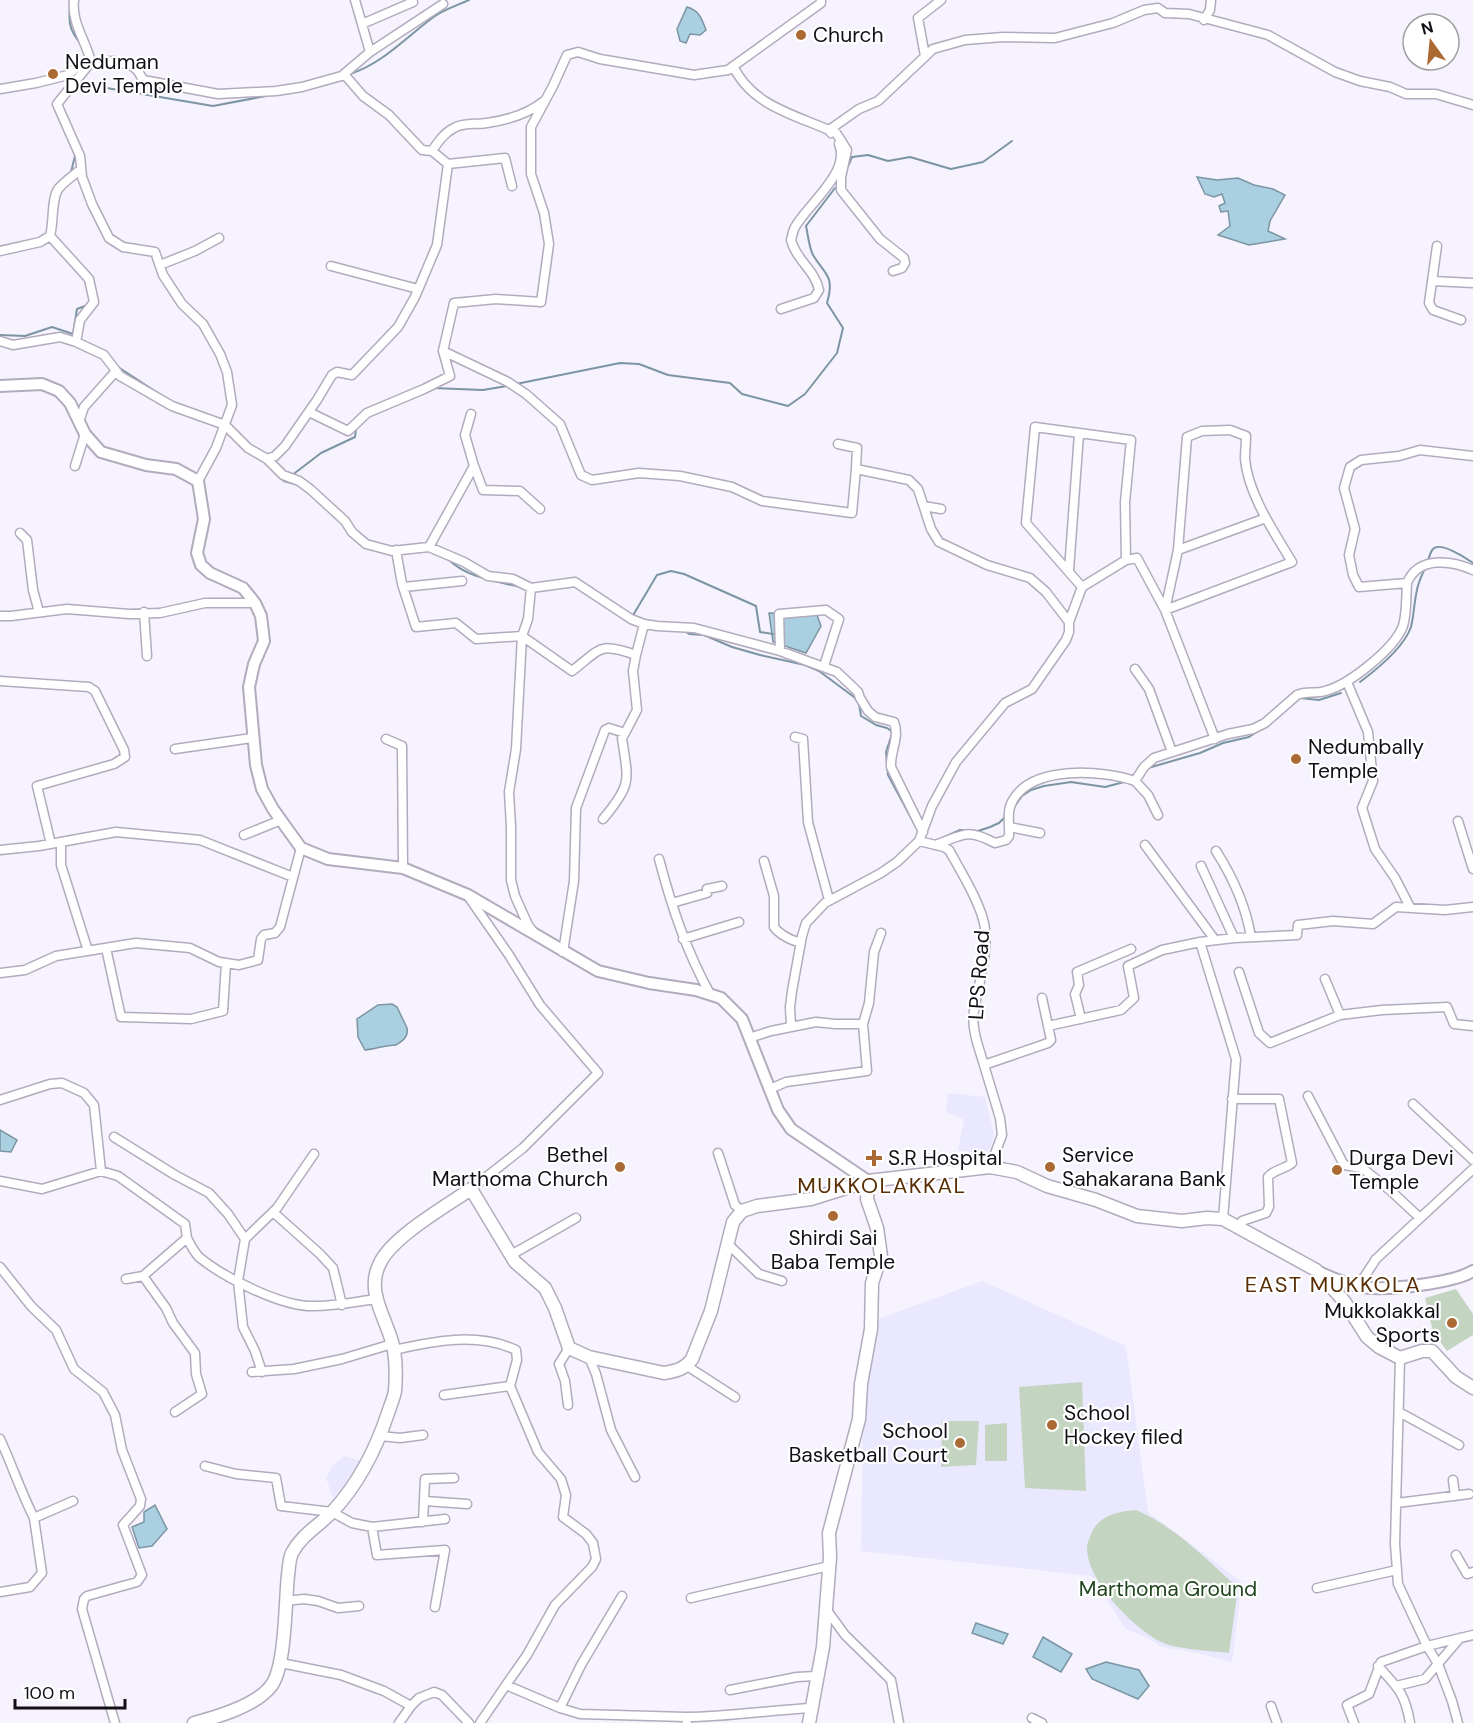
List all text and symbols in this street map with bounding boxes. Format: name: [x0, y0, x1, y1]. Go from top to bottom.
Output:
north arrow: [1401, 12, 1461, 72]
text: N: [1419, 16, 1436, 40]
place label: Church: [813, 21, 884, 49]
marker: Church: [794, 28, 808, 42]
place label: Neduman Devi Temple: [65, 48, 183, 100]
marker: Neduman Devi Temple: [46, 67, 60, 81]
place label: Nedumbally Temple: [1308, 733, 1424, 785]
marker: Nedumbally Temple: [1289, 752, 1303, 766]
street label: LPS Road: [962, 929, 996, 1021]
place label: Bethel Marthoma Church: [432, 1141, 608, 1193]
place label: Service Sahakarana Bank: [1062, 1141, 1226, 1193]
place label: S.R Hospital: [888, 1144, 1002, 1172]
place label: Durga Devi Temple: [1349, 1144, 1454, 1196]
marker: S.R Hospital: [865, 1149, 883, 1167]
marker: Bethel Marthoma Church: [613, 1160, 627, 1174]
marker: Service Sahakarana Bank: [1043, 1160, 1057, 1174]
marker: Durga Devi Temple: [1330, 1163, 1344, 1177]
district label: MUKKOLAKKAL: [797, 1171, 967, 1200]
marker: Shirdi Sai Baba Temple: [826, 1209, 840, 1223]
place label: Shirdi Sai Baba Temple: [771, 1224, 895, 1276]
district label: EAST MUKKOLA: [1245, 1270, 1421, 1299]
place label: Mukkolakkal Sports: [1324, 1297, 1440, 1349]
marker: Mukkolakkal Sports: [1445, 1316, 1459, 1330]
place label: School Hockey filed: [1064, 1399, 1183, 1451]
place label: School Basketball Court: [789, 1417, 948, 1469]
marker: School Hockey filed: [1045, 1418, 1059, 1432]
marker: School Basketball Court: [953, 1436, 967, 1450]
park label: Marthoma Ground: [1079, 1575, 1257, 1603]
scale bar: [15, 1672, 124, 1710]
text: 100 m: [24, 1681, 75, 1705]

